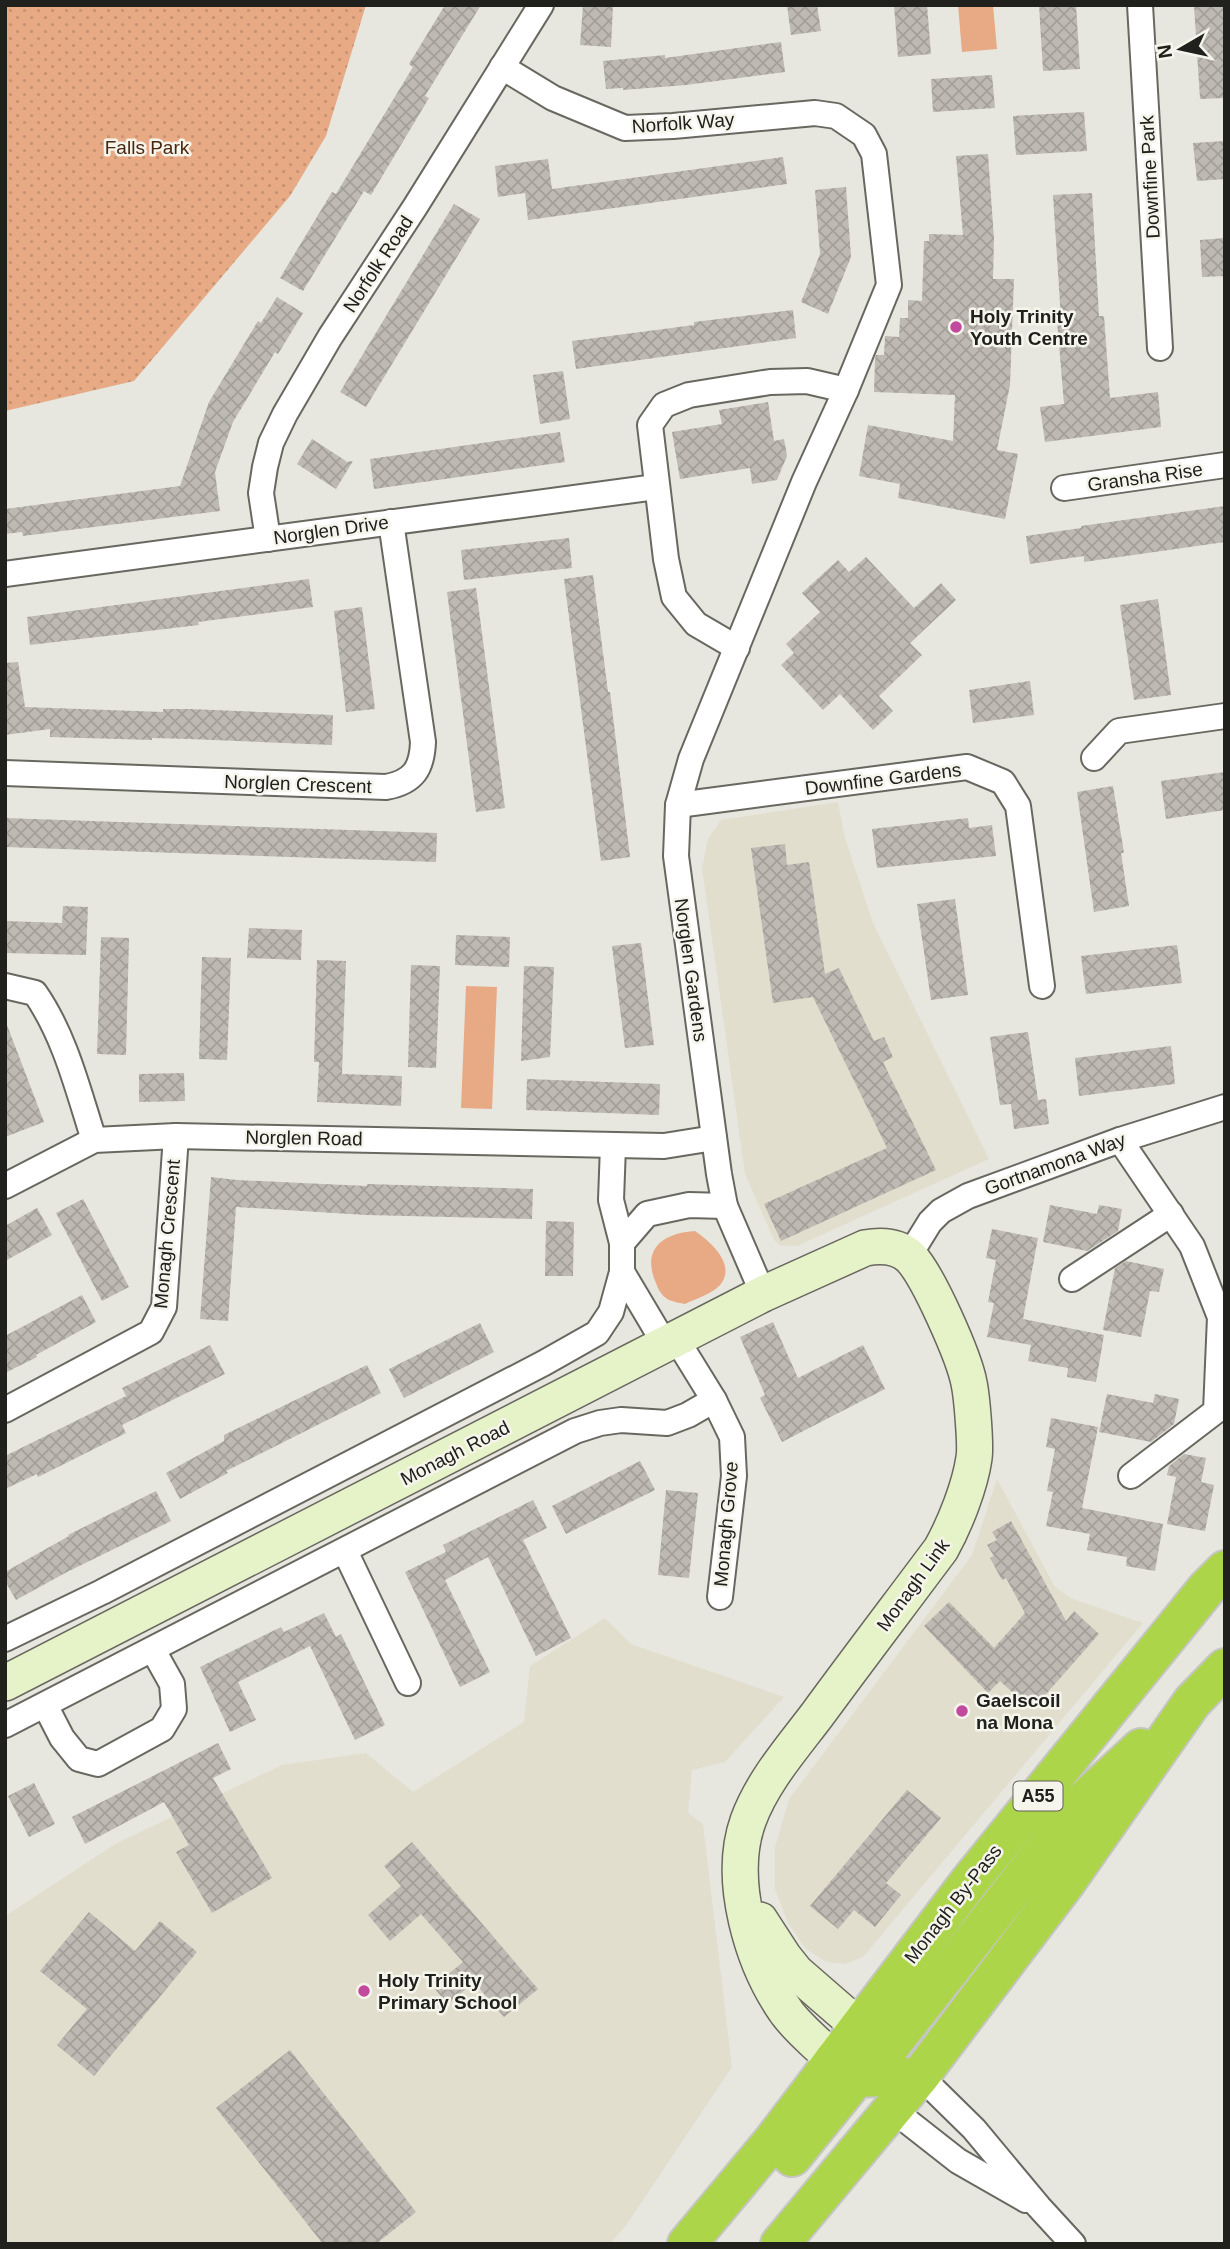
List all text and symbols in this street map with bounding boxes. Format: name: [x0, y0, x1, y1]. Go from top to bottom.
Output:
north arrow: [1146, 14, 1216, 84]
text: N: [1153, 43, 1176, 60]
street label: Norfolk Way: [631, 109, 735, 137]
street label: Downfine Park: [1136, 114, 1164, 239]
park label: Falls Park: [105, 137, 190, 158]
street label: Norfolk Road: [339, 212, 417, 316]
place label: Holy Trinity Youth Centre: [970, 306, 1088, 349]
marker: Holy Trinity Youth Centre: [948, 319, 964, 335]
street label: Gransha Rise: [1086, 459, 1204, 495]
street label: Norglen Drive: [272, 512, 390, 548]
street label: Downfine Gardens: [804, 759, 962, 799]
street label: Norglen Crescent: [224, 771, 373, 797]
street label: Norglen Gardens: [671, 897, 711, 1043]
street label: Norglen Road: [245, 1126, 363, 1150]
street label: Gortnamona Way: [982, 1129, 1129, 1199]
street label: Monagh Crescent: [150, 1158, 184, 1310]
street label: Monagh Road: [397, 1417, 513, 1489]
street label: Monagh Grove: [710, 1460, 742, 1588]
street label: Monagh Link: [873, 1534, 954, 1635]
place label: Gaelscoil na Mona: [976, 1690, 1061, 1733]
marker: Gaelscoil na Mona: [954, 1703, 970, 1719]
road number: A55: [1014, 1781, 1062, 1810]
street label: Monagh By-Pass: [900, 1841, 1006, 1967]
place label: Holy Trinity Primary School: [378, 1970, 517, 2013]
marker: Holy Trinity Primary School: [356, 1983, 372, 1999]

